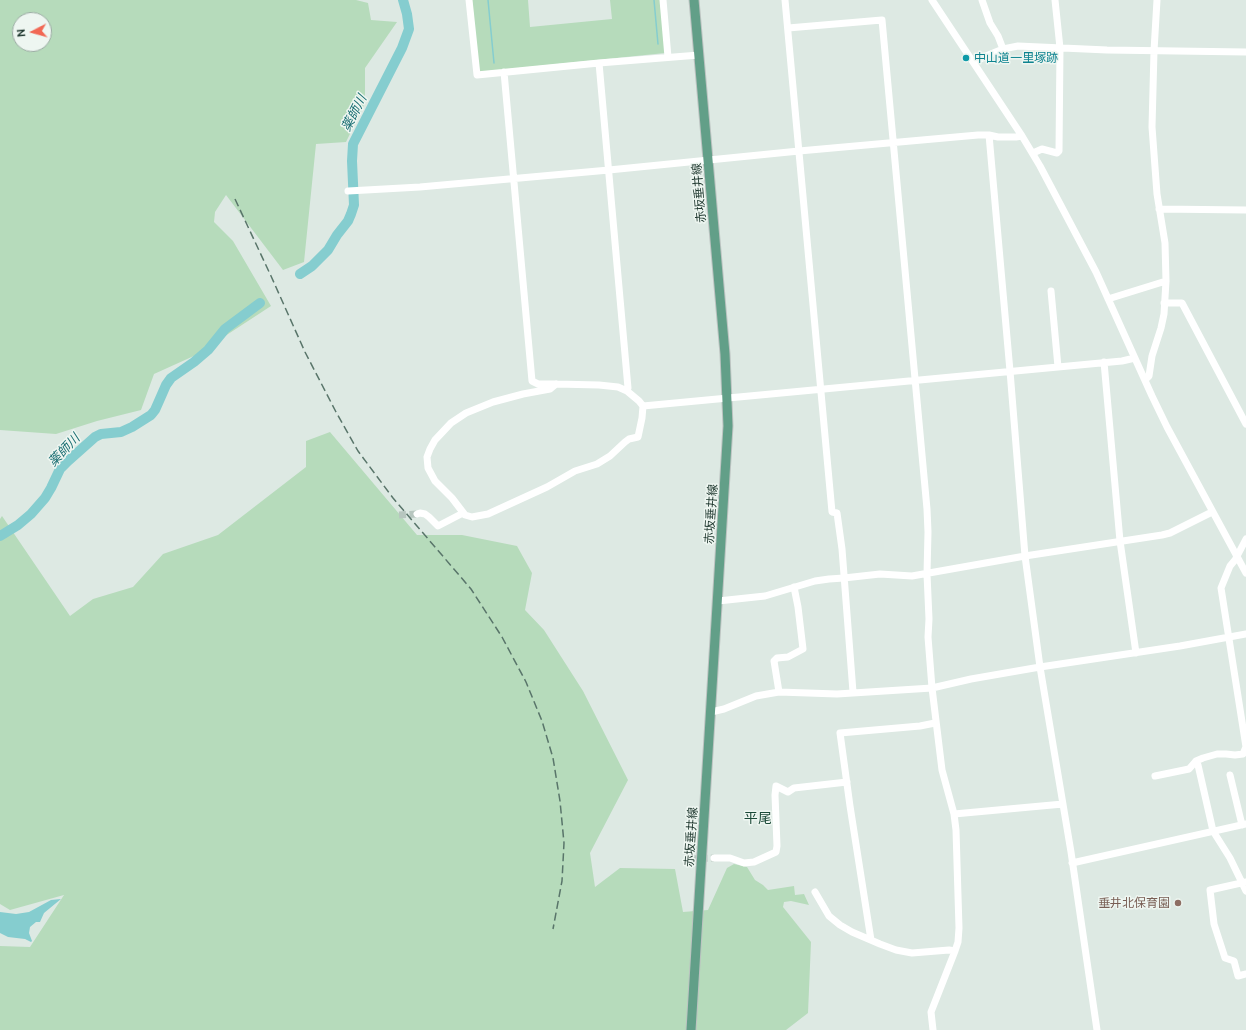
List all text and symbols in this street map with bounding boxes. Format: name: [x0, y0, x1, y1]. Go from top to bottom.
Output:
north arrow: [12, 12, 52, 52]
text: N: [15, 28, 27, 38]
place label: 中山道一里塚跡: [974, 51, 1058, 65]
marker: 中山道一里塚跡: [961, 53, 971, 63]
water label: 薬師川: [338, 92, 370, 134]
street label: 赤坂垂井線: [689, 162, 709, 224]
water label: 薬師川: [45, 430, 83, 470]
street label: 赤坂垂井線: [702, 484, 720, 544]
street label: 赤坂垂井線: [682, 807, 700, 867]
district label: 平尾: [744, 810, 772, 826]
place label: 垂井北保育園: [1098, 896, 1170, 910]
marker: 垂井北保育園: [1173, 898, 1183, 908]

